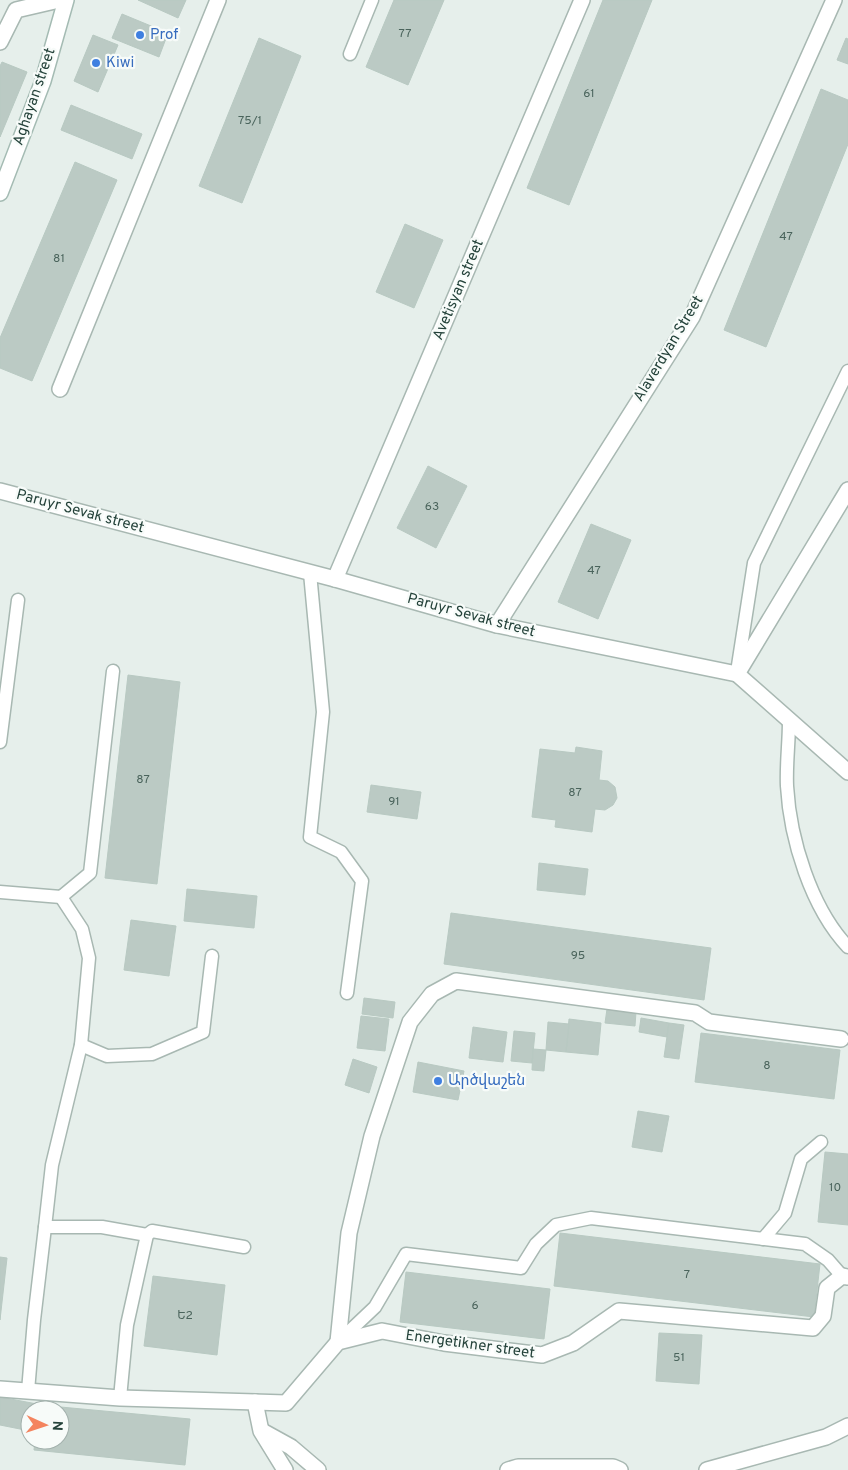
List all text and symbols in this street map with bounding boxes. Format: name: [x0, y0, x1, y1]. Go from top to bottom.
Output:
place label: Prof: [150, 26, 178, 45]
house number: 77: [399, 26, 411, 42]
marker: Prof: [134, 29, 146, 41]
street label: Aghayan street: [9, 46, 61, 148]
place label: Kiwi: [106, 54, 134, 73]
marker: Kiwi: [90, 57, 102, 69]
house number: 61: [583, 86, 595, 102]
house number: 75/1: [238, 113, 262, 129]
house number: 47: [779, 229, 793, 245]
street label: Avetisyan street: [429, 237, 489, 343]
house number: 81: [53, 251, 65, 267]
street label: Alaverdyan Street: [630, 292, 708, 406]
street label: Paruyr Sevak street: [14, 486, 146, 538]
house number: 63: [425, 499, 439, 515]
house number: 47: [587, 563, 601, 579]
street label: Paruyr Sevak street: [405, 590, 537, 642]
house number: 87: [136, 772, 150, 788]
house number: 87: [568, 785, 582, 801]
house number: 91: [388, 794, 400, 810]
house number: 95: [571, 948, 585, 964]
house number: 8: [763, 1058, 771, 1074]
place label: Արծվաշեն: [448, 1072, 525, 1091]
marker: Արծվաշեն: [432, 1075, 444, 1087]
house number: 10: [829, 1180, 841, 1196]
house number: 7: [684, 1267, 690, 1283]
house number: 6: [471, 1298, 479, 1314]
house number: Ե2: [177, 1308, 193, 1324]
street label: Energetikner street: [404, 1327, 536, 1363]
house number: 51: [673, 1350, 685, 1366]
north arrow: [20, 1400, 70, 1450]
text: N: [48, 1420, 65, 1431]

